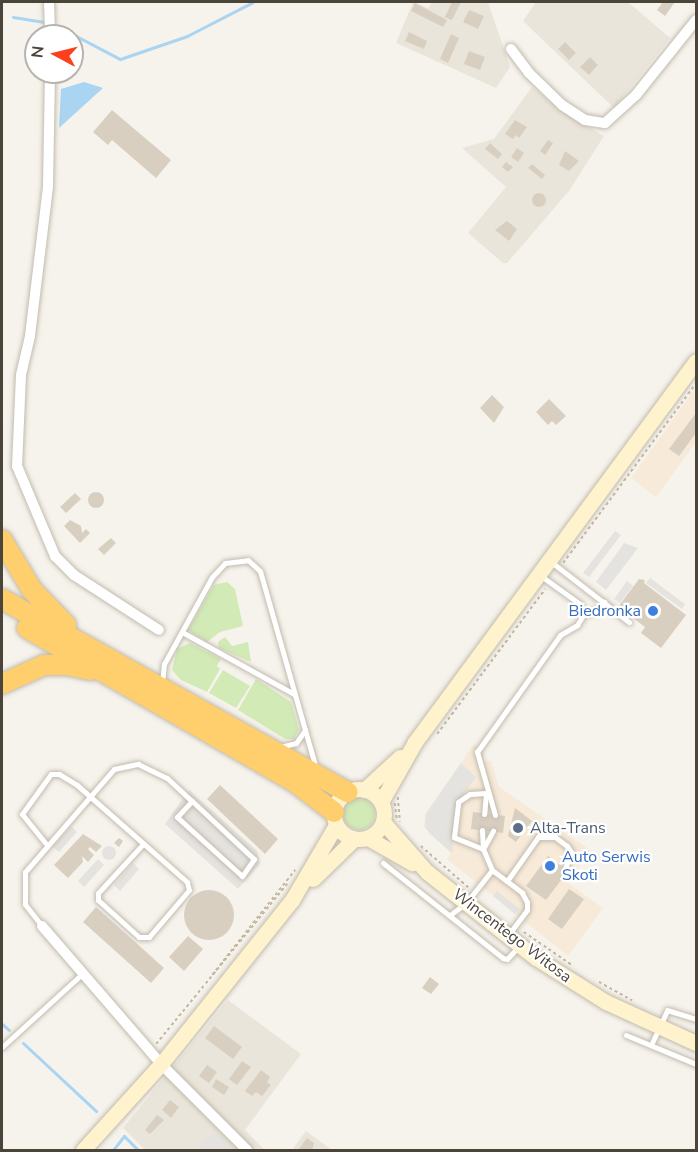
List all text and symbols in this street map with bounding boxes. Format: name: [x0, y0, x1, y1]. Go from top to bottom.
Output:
north arrow: [24, 24, 84, 84]
text: N: [26, 45, 50, 59]
place label: Biedronka: [569, 601, 641, 621]
marker: Biedronka: [646, 604, 660, 618]
place label: Alta-Trans: [530, 818, 606, 838]
marker: Alta-Trans: [511, 821, 525, 835]
place label: Auto Serwis Skoti: [562, 847, 651, 885]
marker: Auto Serwis Skoti: [543, 859, 557, 873]
street label: Wincentego Witosa: [449, 885, 575, 987]

